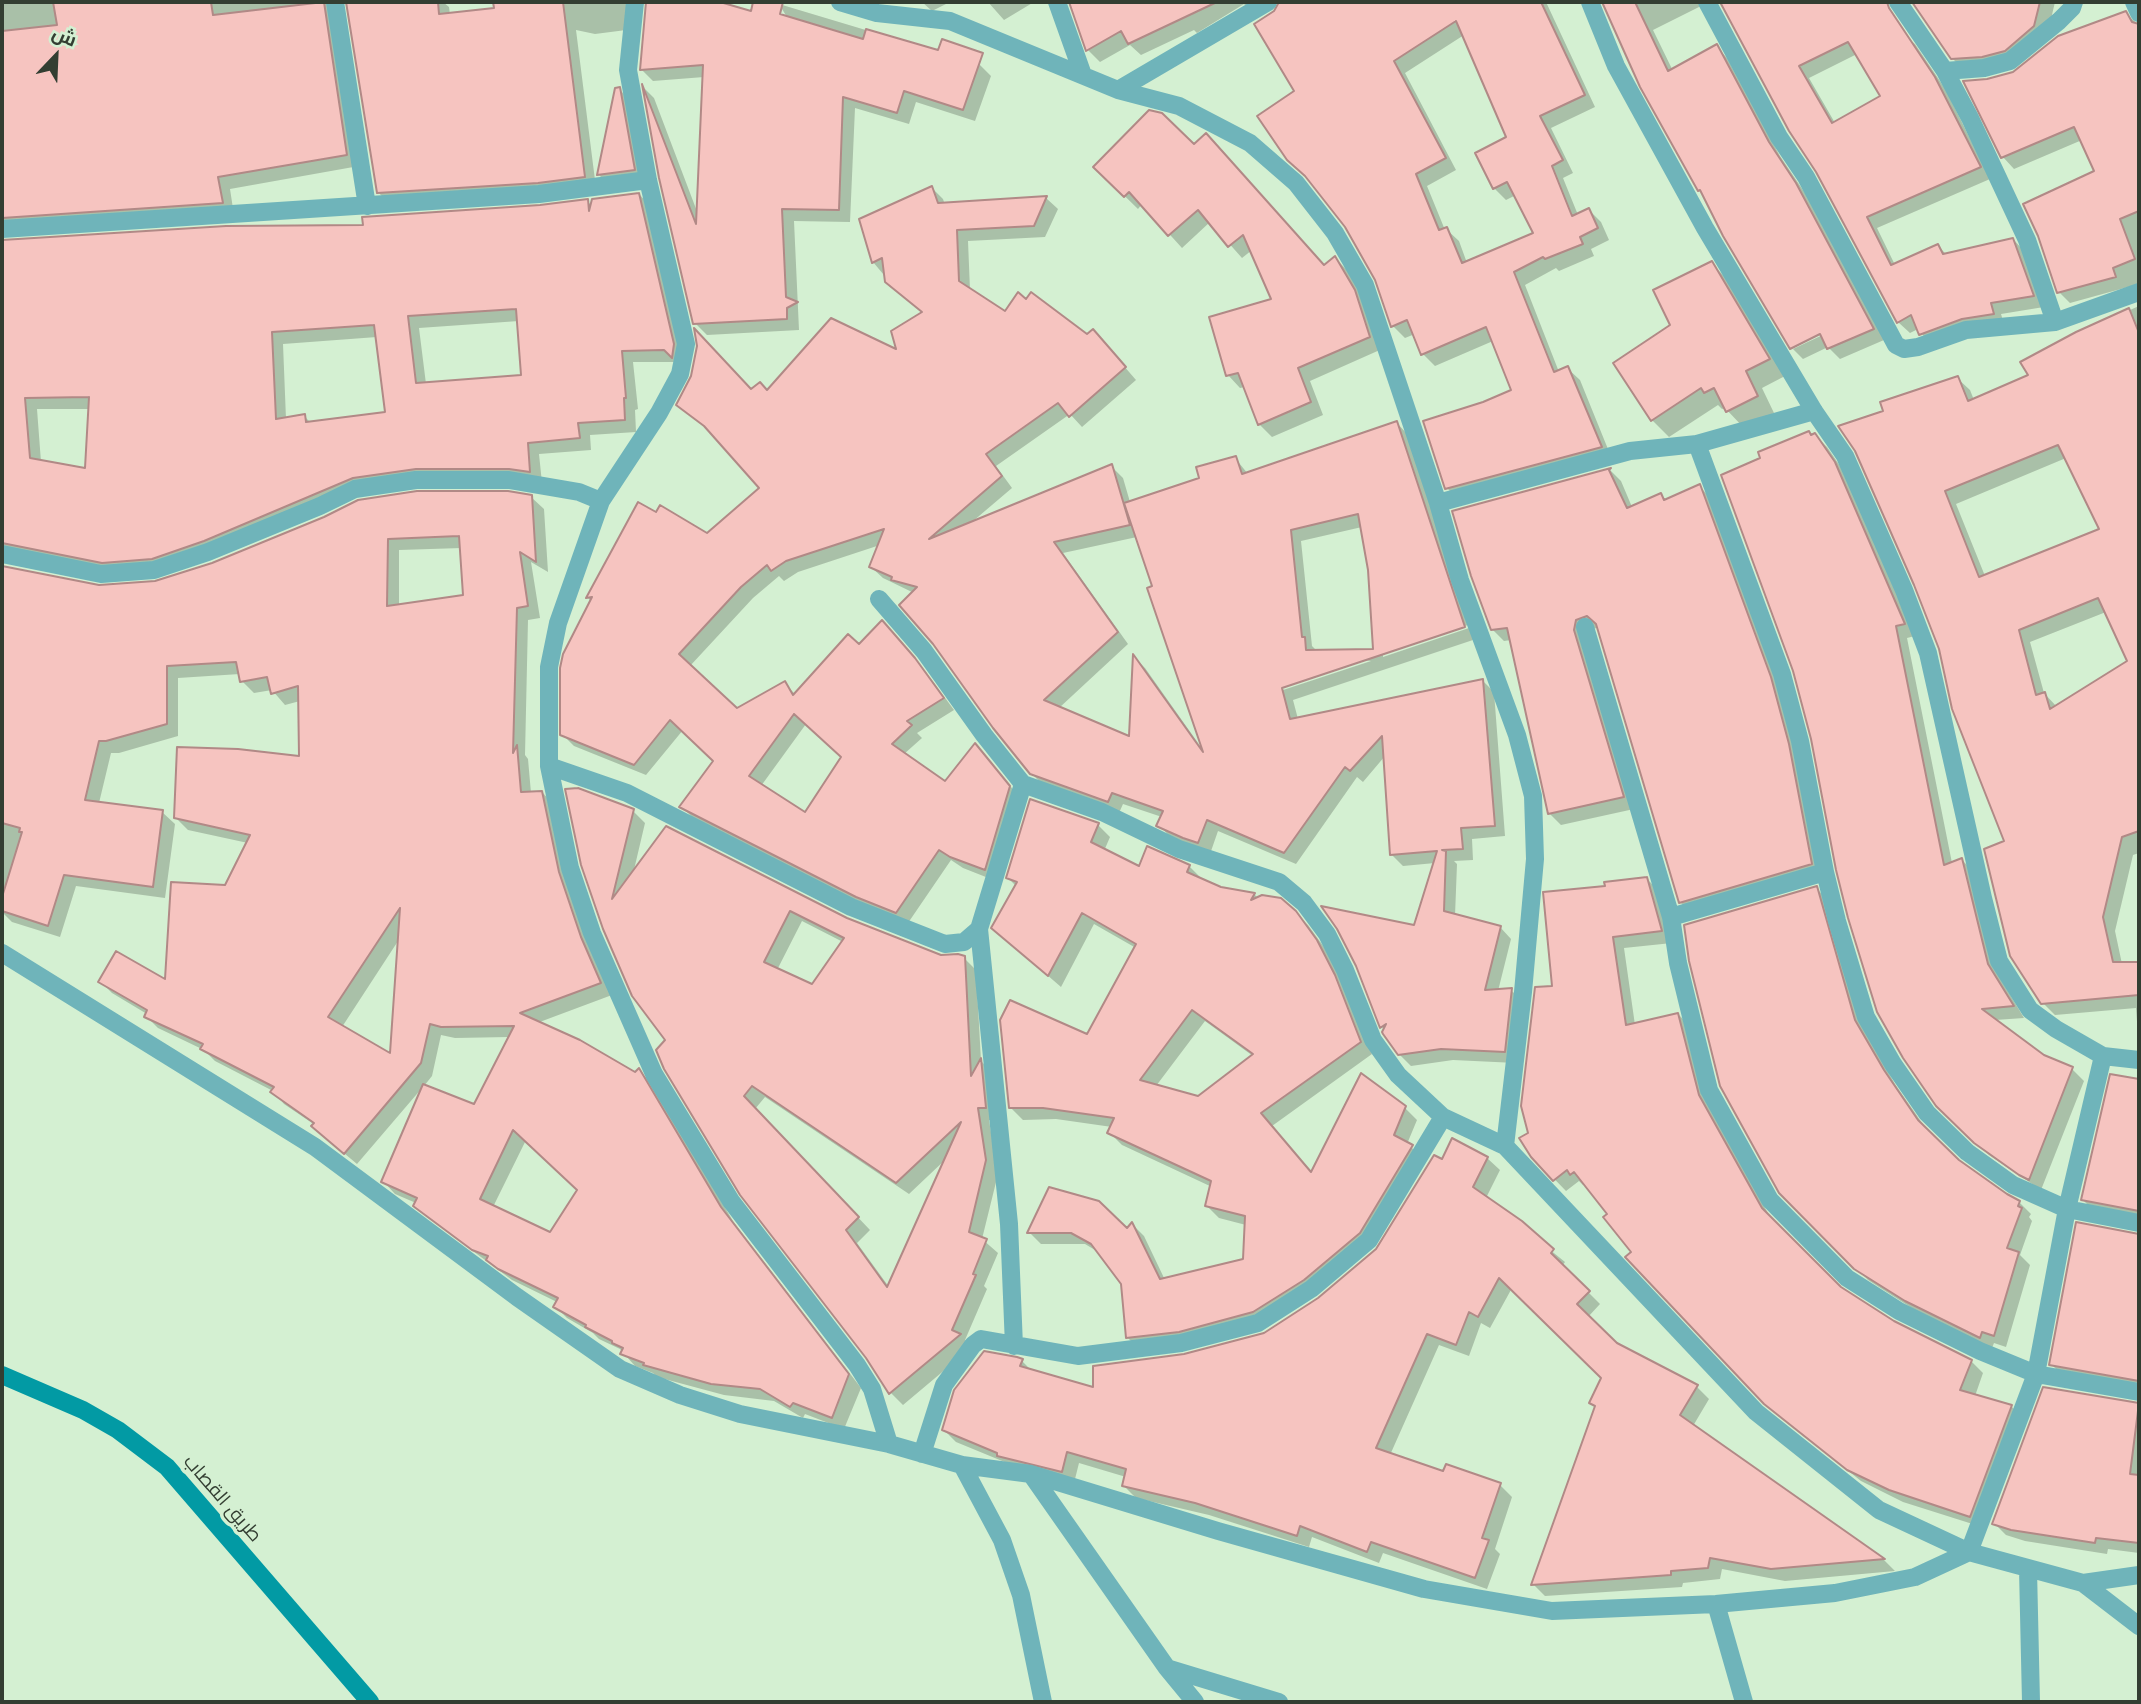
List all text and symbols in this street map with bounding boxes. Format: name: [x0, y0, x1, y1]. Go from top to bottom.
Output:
text: ش: [48, 20, 81, 52]
north arrow: [21, 21, 91, 91]
street label: طريق القصاب: [178, 1451, 266, 1547]

